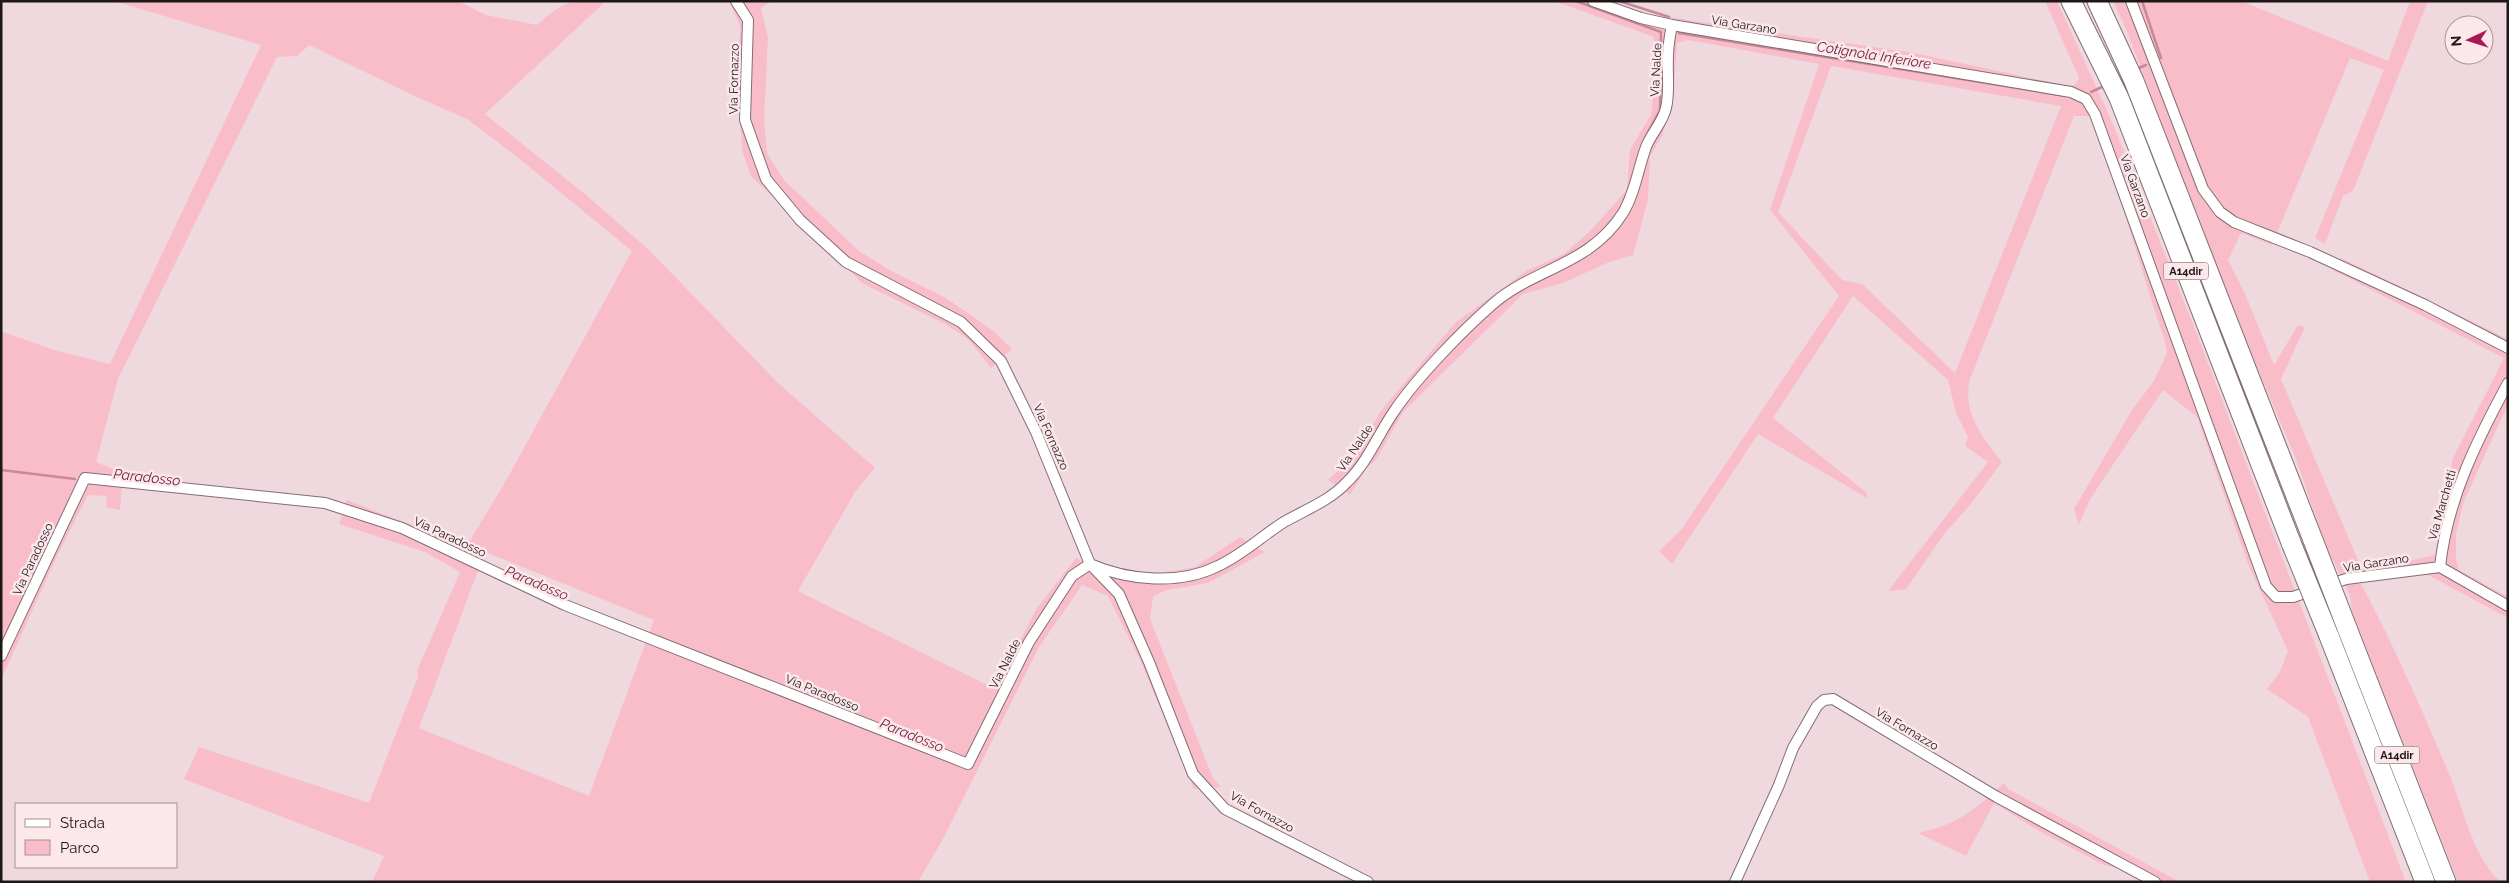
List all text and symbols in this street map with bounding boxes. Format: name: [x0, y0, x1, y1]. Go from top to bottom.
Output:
street label: Via Garzano: [1710, 13, 1778, 37]
north arrow: [2444, 15, 2494, 65]
text: N: [2448, 35, 2464, 47]
water label: Cotignola Inferiore: [1816, 38, 1933, 72]
street label: Via Nalde: [1648, 43, 1664, 97]
street label: Via Fornazzo: [726, 44, 742, 114]
street label: Via Garzano: [2117, 152, 2153, 220]
road number: A14dir: [2164, 262, 2208, 280]
street label: Via Fornazzo: [1030, 402, 1072, 472]
street label: Via Nalde: [1334, 422, 1376, 474]
water label: Paradosso: [113, 466, 181, 488]
street label: Via Marchetti: [2425, 468, 2459, 542]
street label: Via Paradosso: [412, 514, 488, 560]
street label: Via Paradosso: [10, 521, 56, 597]
street label: Via Garzano: [2342, 551, 2410, 575]
water label: Paradosso: [503, 563, 571, 603]
street label: Via Nalde: [987, 637, 1023, 691]
street label: Via Paradosso: [783, 672, 861, 714]
street label: Via Fornazzo: [1873, 705, 1941, 753]
water label: Paradosso: [878, 715, 946, 755]
road number: A14dir: [2374, 746, 2420, 764]
street label: Via Fornazzo: [1228, 789, 1296, 835]
legend: [15, 803, 178, 868]
text: Strada: [60, 814, 105, 832]
text: Parco: [60, 839, 100, 857]

